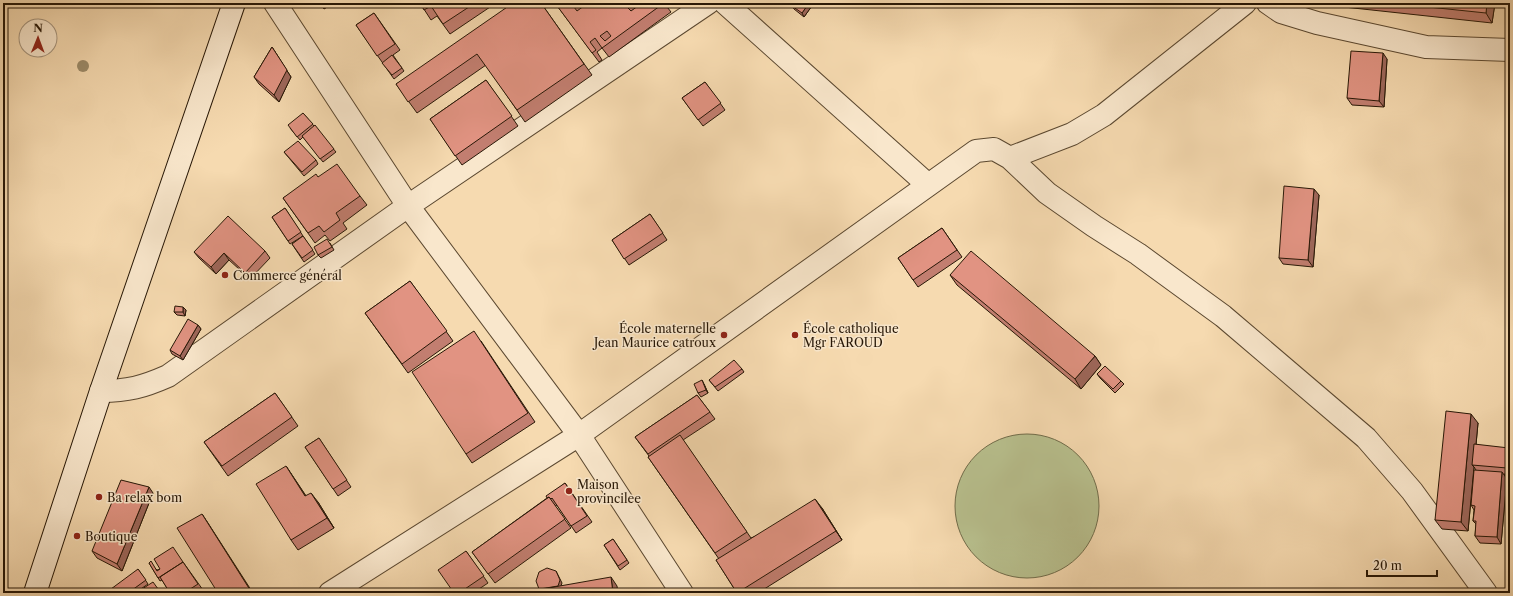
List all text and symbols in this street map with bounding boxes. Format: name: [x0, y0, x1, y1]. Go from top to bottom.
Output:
north arrow: [18, 18, 58, 58]
text: N: [33, 21, 44, 35]
place label: Commerce général: [233, 268, 342, 283]
marker: Commerce général: [220, 270, 230, 280]
place label: École maternelle Jean Maurice catroux: [592, 320, 716, 350]
place label: École catholique Mgr FAROUD: [803, 320, 899, 350]
marker: École maternelle Jean Maurice catroux: [719, 330, 729, 340]
marker: École catholique Mgr FAROUD: [790, 330, 800, 340]
place label: Maison provincilee: [577, 477, 641, 506]
marker: Maison provincilee: [564, 486, 574, 496]
place label: Ba relax bom: [107, 490, 182, 505]
marker: Ba relax bom: [94, 492, 104, 502]
place label: Boutique: [85, 529, 138, 544]
marker: Boutique: [72, 531, 82, 541]
scale bar: [1367, 552, 1437, 578]
text: 20 m: [1373, 558, 1402, 573]

